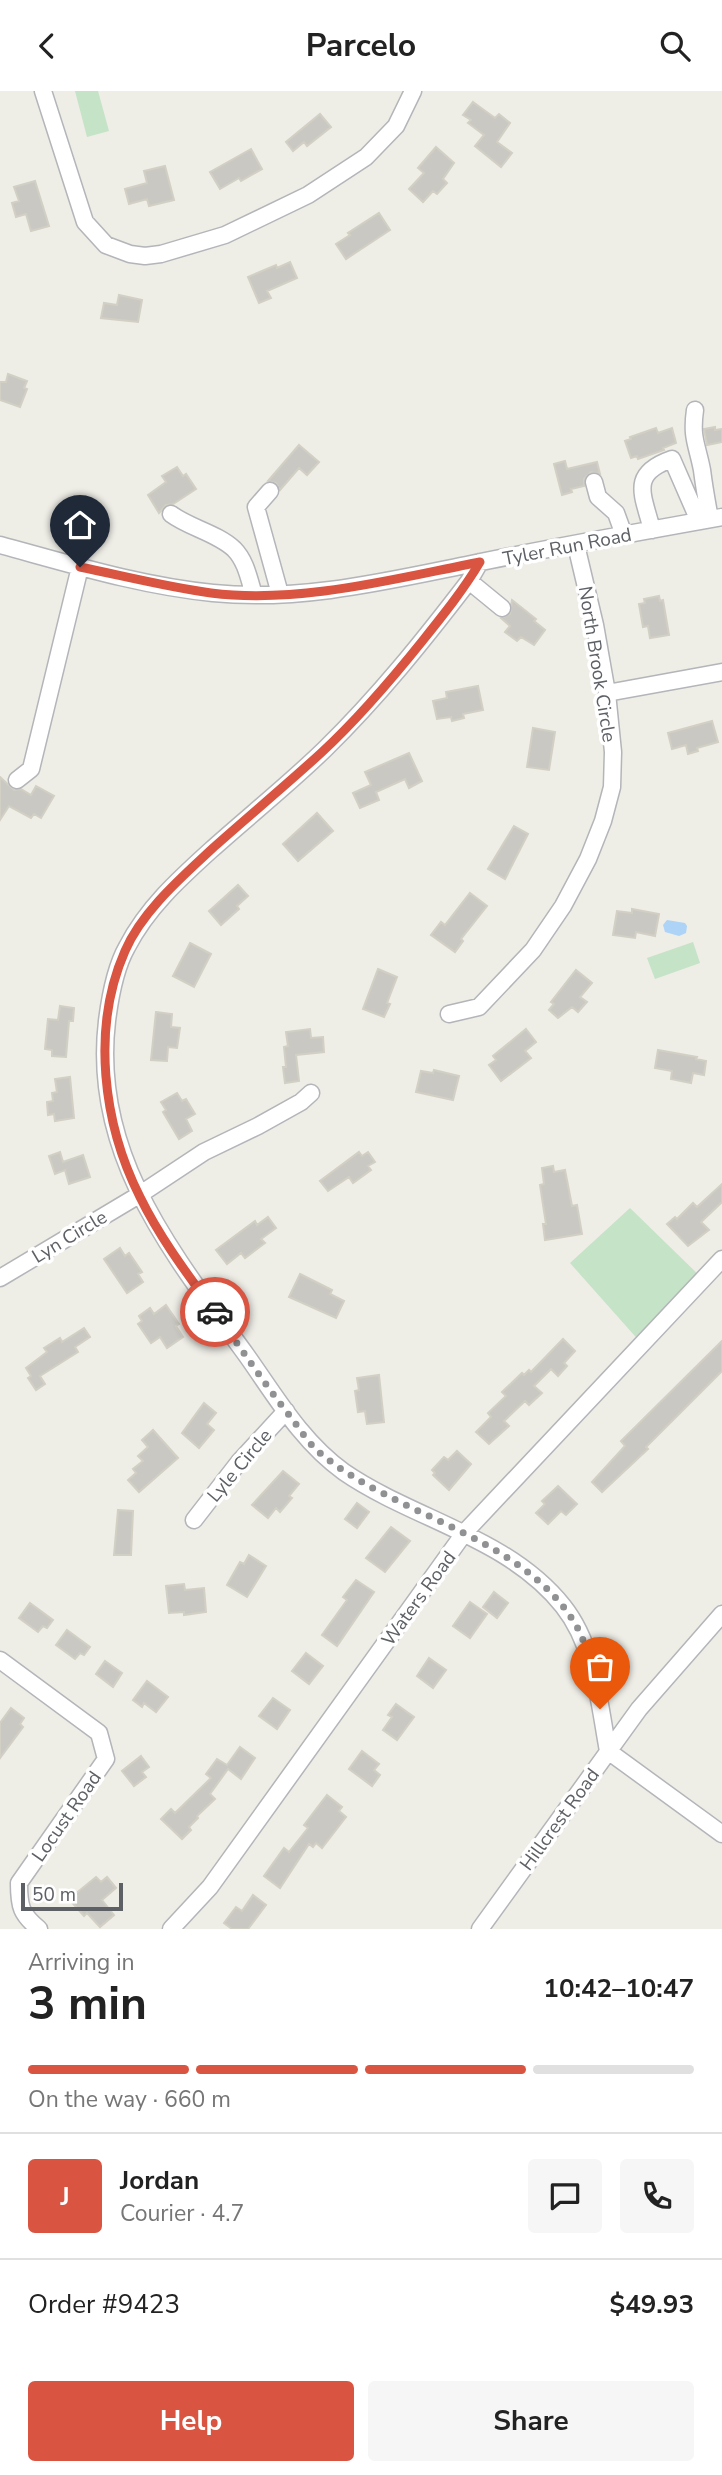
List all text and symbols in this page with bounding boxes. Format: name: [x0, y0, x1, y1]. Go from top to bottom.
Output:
text: Parcelo: [306, 24, 416, 67]
icon: back: [28, 27, 66, 65]
icon: search: [656, 27, 694, 65]
pin: [50, 495, 110, 567]
icon: home: [61, 506, 99, 544]
street label: Tyler Run Road: [501, 522, 634, 572]
street label: North Brook Circle: [572, 584, 622, 744]
street label: Lyn Circle: [27, 1204, 112, 1269]
courier: [180, 1277, 250, 1347]
icon: car: [196, 1293, 234, 1331]
street label: Lyle Circle: [201, 1424, 278, 1508]
street label: Waters Road: [376, 1546, 462, 1651]
pin: [570, 1637, 630, 1709]
icon: bag: [581, 1648, 619, 1686]
street label: Hillcrest Road: [514, 1763, 606, 1876]
street label: Locust Road: [26, 1766, 108, 1867]
scale bar: [21, 1880, 122, 1912]
text: 50 m: [32, 1882, 76, 1908]
text: Arriving in: [28, 1947, 135, 1978]
text: 10:42–10:47: [543, 1971, 694, 2006]
text: 3 min: [28, 1972, 147, 2035]
text: On the way · 660 m: [28, 2084, 231, 2115]
button: chat: [528, 2159, 602, 2233]
button: phone: [620, 2159, 694, 2233]
text: Jordan: [120, 2163, 199, 2198]
text: J: [60, 2179, 70, 2214]
text: Courier · 4.7: [120, 2198, 244, 2229]
text: Order #9423: [28, 2287, 180, 2322]
text: $49.93: [610, 2287, 694, 2322]
button: Help: [28, 2381, 354, 2461]
button: Share: [368, 2381, 694, 2461]

